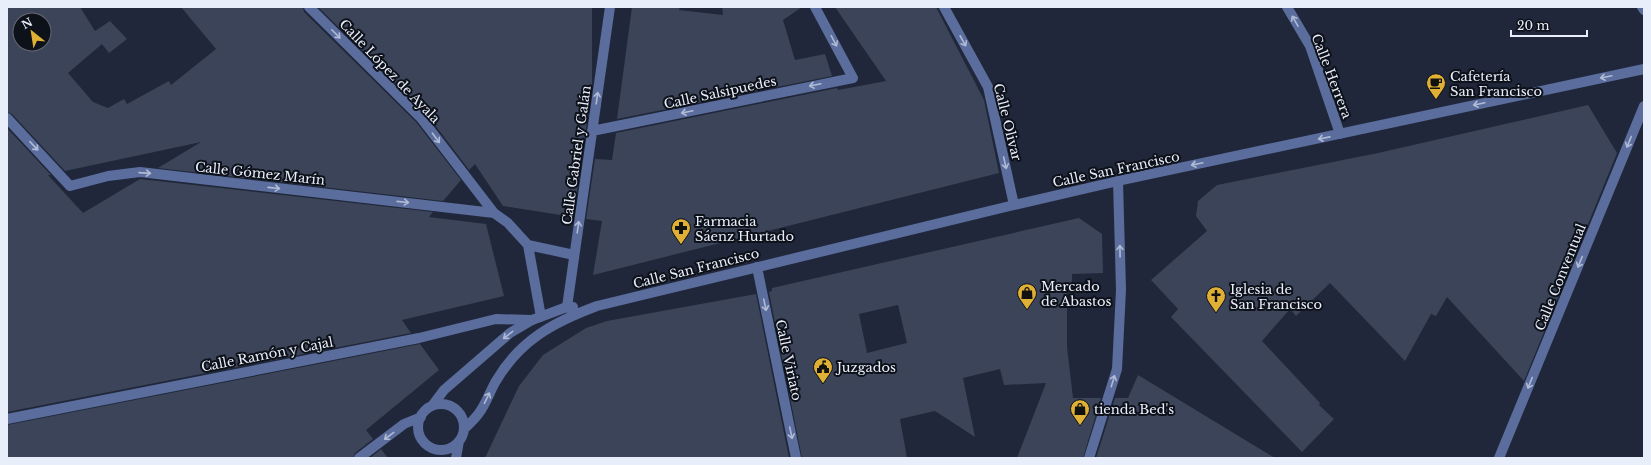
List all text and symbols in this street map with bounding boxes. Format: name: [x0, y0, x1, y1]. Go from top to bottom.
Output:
north arrow: [12, 12, 52, 52]
scale bar: [1511, 12, 1587, 38]
text: N: [19, 14, 36, 32]
one-way arrow: [1290, 15, 1298, 27]
street label: Calle López de Ayala: [336, 16, 444, 127]
text: 20 m: [1517, 18, 1549, 33]
one-way arrow: [331, 29, 341, 39]
street label: Calle Herrera: [1308, 31, 1356, 122]
one-way arrow: [830, 35, 838, 47]
one-way arrow: [960, 35, 967, 47]
place label: Cafetería San Francisco: [1450, 68, 1542, 100]
street label: Calle Salsipuedes: [662, 72, 778, 113]
cafe icon: Cafetería San Francisco: [1425, 72, 1447, 100]
one-way arrow: [1600, 73, 1613, 81]
one-way arrow: [808, 82, 821, 90]
street label: Calle Olivar: [990, 82, 1026, 163]
street label: Calle Gabriel y Galán: [558, 84, 595, 226]
one-way arrow: [593, 92, 601, 105]
one-way arrow: [1473, 101, 1486, 109]
one-way arrow: [681, 108, 694, 116]
one-way arrow: [432, 132, 441, 143]
one-way arrow: [1318, 134, 1331, 142]
one-way arrow: [1625, 136, 1633, 148]
one-way arrow: [29, 141, 38, 151]
street label: Calle San Francisco: [1051, 148, 1181, 191]
one-way arrow: [1001, 156, 1009, 169]
street label: Calle Gómez Marín: [194, 158, 326, 189]
one-way arrow: [1191, 160, 1204, 168]
one-way arrow: [138, 170, 151, 177]
one-way arrow: [267, 184, 280, 191]
one-way arrow: [396, 198, 409, 206]
place label: Farmacia Sáenz Hurtado: [695, 213, 794, 245]
pharmacy icon: Farmacia Sáenz Hurtado: [670, 217, 692, 245]
one-way arrow: [574, 221, 582, 234]
street label: Calle Conventual: [1531, 221, 1590, 333]
street label: Calle San Francisco: [631, 245, 761, 292]
one-way arrow: [1116, 245, 1124, 258]
one-way arrow: [1575, 256, 1583, 268]
place label: Mercado de Abastos: [1041, 278, 1111, 310]
place label: Iglesia de San Francisco: [1230, 281, 1322, 313]
shop icon: Mercado de Abastos: [1016, 282, 1038, 310]
church icon: Iglesia de San Francisco: [1205, 285, 1227, 313]
one-way arrow: [761, 298, 769, 311]
street label: Calle Viriato: [772, 318, 805, 402]
one-way arrow: [503, 331, 514, 339]
street label: Calle Ramón y Cajal: [200, 333, 335, 376]
public building icon: Juzgados: [812, 356, 834, 384]
place label: Juzgados: [835, 359, 896, 376]
one-way arrow: [1110, 374, 1117, 387]
one-way arrow: [1526, 376, 1534, 388]
one-way arrow: [484, 392, 491, 404]
shop icon: tienda Bed's: [1069, 398, 1091, 426]
place label: tienda Bed's: [1094, 401, 1174, 418]
one-way arrow: [787, 426, 795, 439]
one-way arrow: [383, 431, 394, 440]

